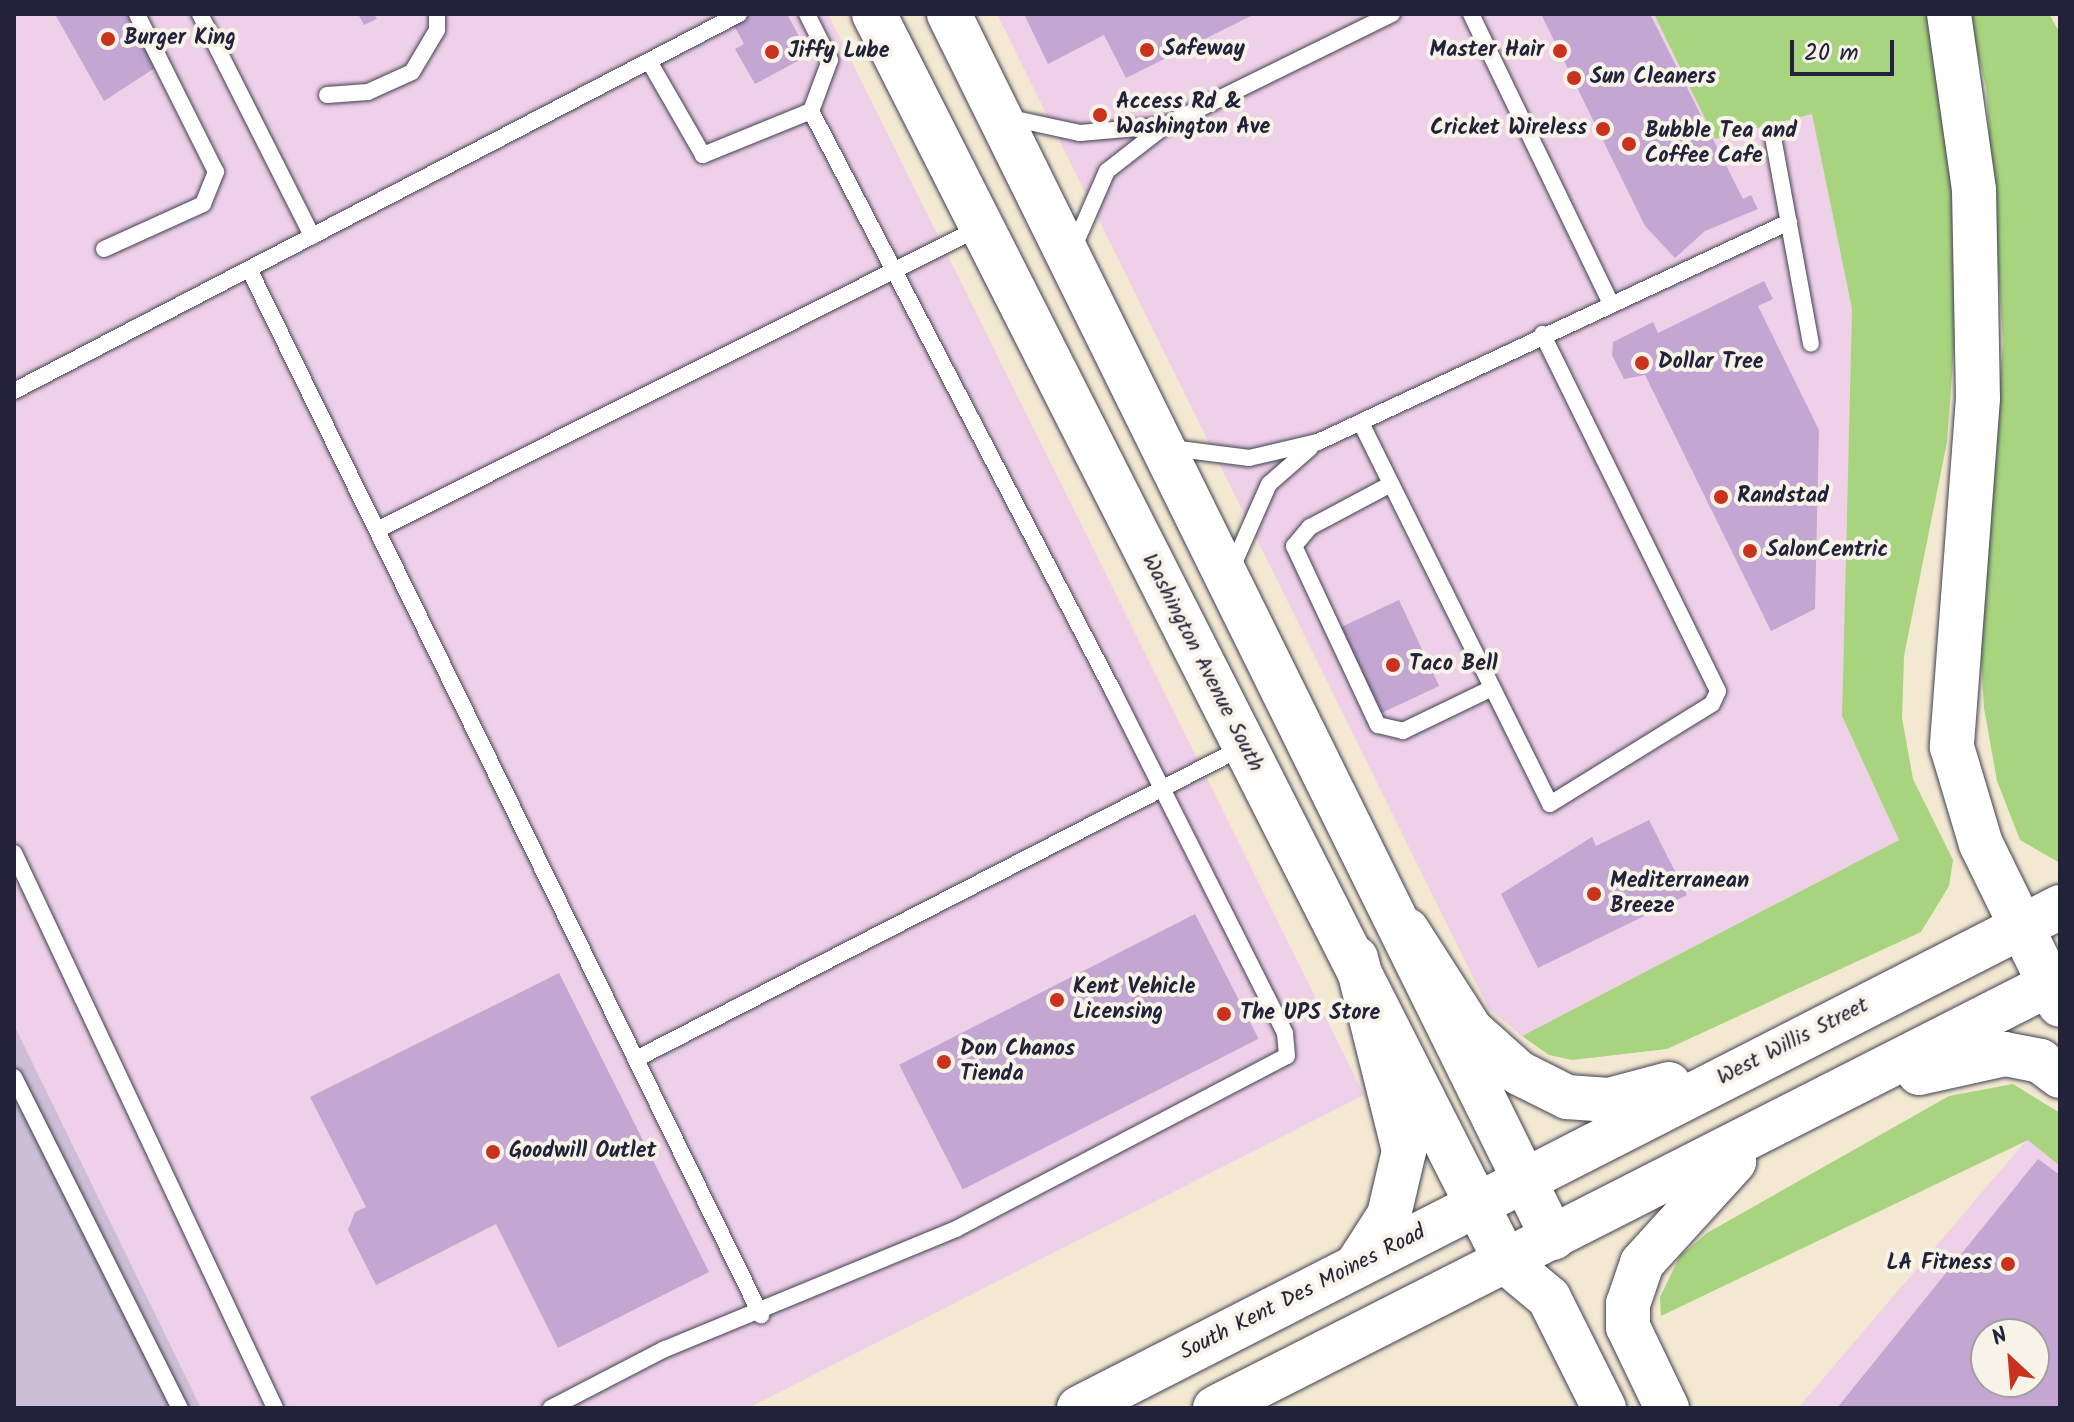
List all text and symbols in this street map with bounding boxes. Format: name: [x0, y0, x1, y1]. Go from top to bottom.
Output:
scale bar: [1794, 24, 1898, 74]
place label: Burger King: [124, 26, 236, 52]
marker: Burger King: [99, 30, 117, 48]
text: 20 m: [1804, 34, 1859, 73]
place label: Safeway: [1163, 37, 1245, 63]
place label: Master Hair: [1430, 38, 1544, 64]
place label: Jiffy Lube: [788, 39, 889, 65]
marker: Safeway: [1138, 41, 1156, 59]
marker: Master Hair: [1551, 42, 1569, 60]
marker: Jiffy Lube: [763, 43, 781, 61]
place label: Sun Cleaners: [1590, 65, 1716, 91]
marker: Sun Cleaners: [1565, 69, 1583, 87]
place label: Access Rd & Washington Ave: [1116, 89, 1270, 140]
marker: Access Rd & Washington Ave: [1091, 106, 1109, 124]
place label: Cricket Wireless: [1430, 116, 1587, 142]
place label: Bubble Tea and Coffee Cafe: [1645, 118, 1797, 170]
marker: Cricket Wireless: [1594, 120, 1612, 138]
marker: Bubble Tea and Coffee Cafe: [1620, 135, 1638, 153]
place label: Dollar Tree: [1658, 350, 1763, 376]
marker: Dollar Tree: [1633, 354, 1651, 372]
place label: Randstad: [1737, 484, 1829, 510]
marker: Randstad: [1712, 488, 1730, 506]
place label: SalonCentric: [1766, 538, 1888, 564]
marker: SalonCentric: [1741, 542, 1759, 560]
street label: Washington Avenue South: [1135, 550, 1269, 776]
place label: Taco Bell: [1409, 652, 1498, 678]
marker: Taco Bell: [1384, 656, 1402, 674]
place label: Mediterranean Breeze: [1610, 868, 1749, 920]
marker: Mediterranean Breeze: [1585, 885, 1603, 903]
place label: Kent Vehicle Licensing: [1073, 974, 1195, 1026]
marker: Kent Vehicle Licensing: [1048, 991, 1066, 1009]
street label: West Willis Street: [1713, 992, 1873, 1092]
place label: The UPS Store: [1240, 1001, 1380, 1027]
marker: The UPS Store: [1215, 1005, 1233, 1023]
place label: Don Chanos Tienda: [960, 1036, 1075, 1088]
marker: Don Chanos Tienda: [935, 1053, 953, 1071]
place label: Goodwill Outlet: [509, 1139, 656, 1165]
marker: Goodwill Outlet: [484, 1143, 502, 1161]
street label: South Kent Des Moines Road: [1176, 1219, 1430, 1367]
place label: LA Fitness: [1887, 1251, 1992, 1277]
marker: LA Fitness: [1999, 1255, 2017, 1273]
north arrow: [1970, 1318, 2050, 1398]
text: N: [1986, 1319, 2014, 1357]

